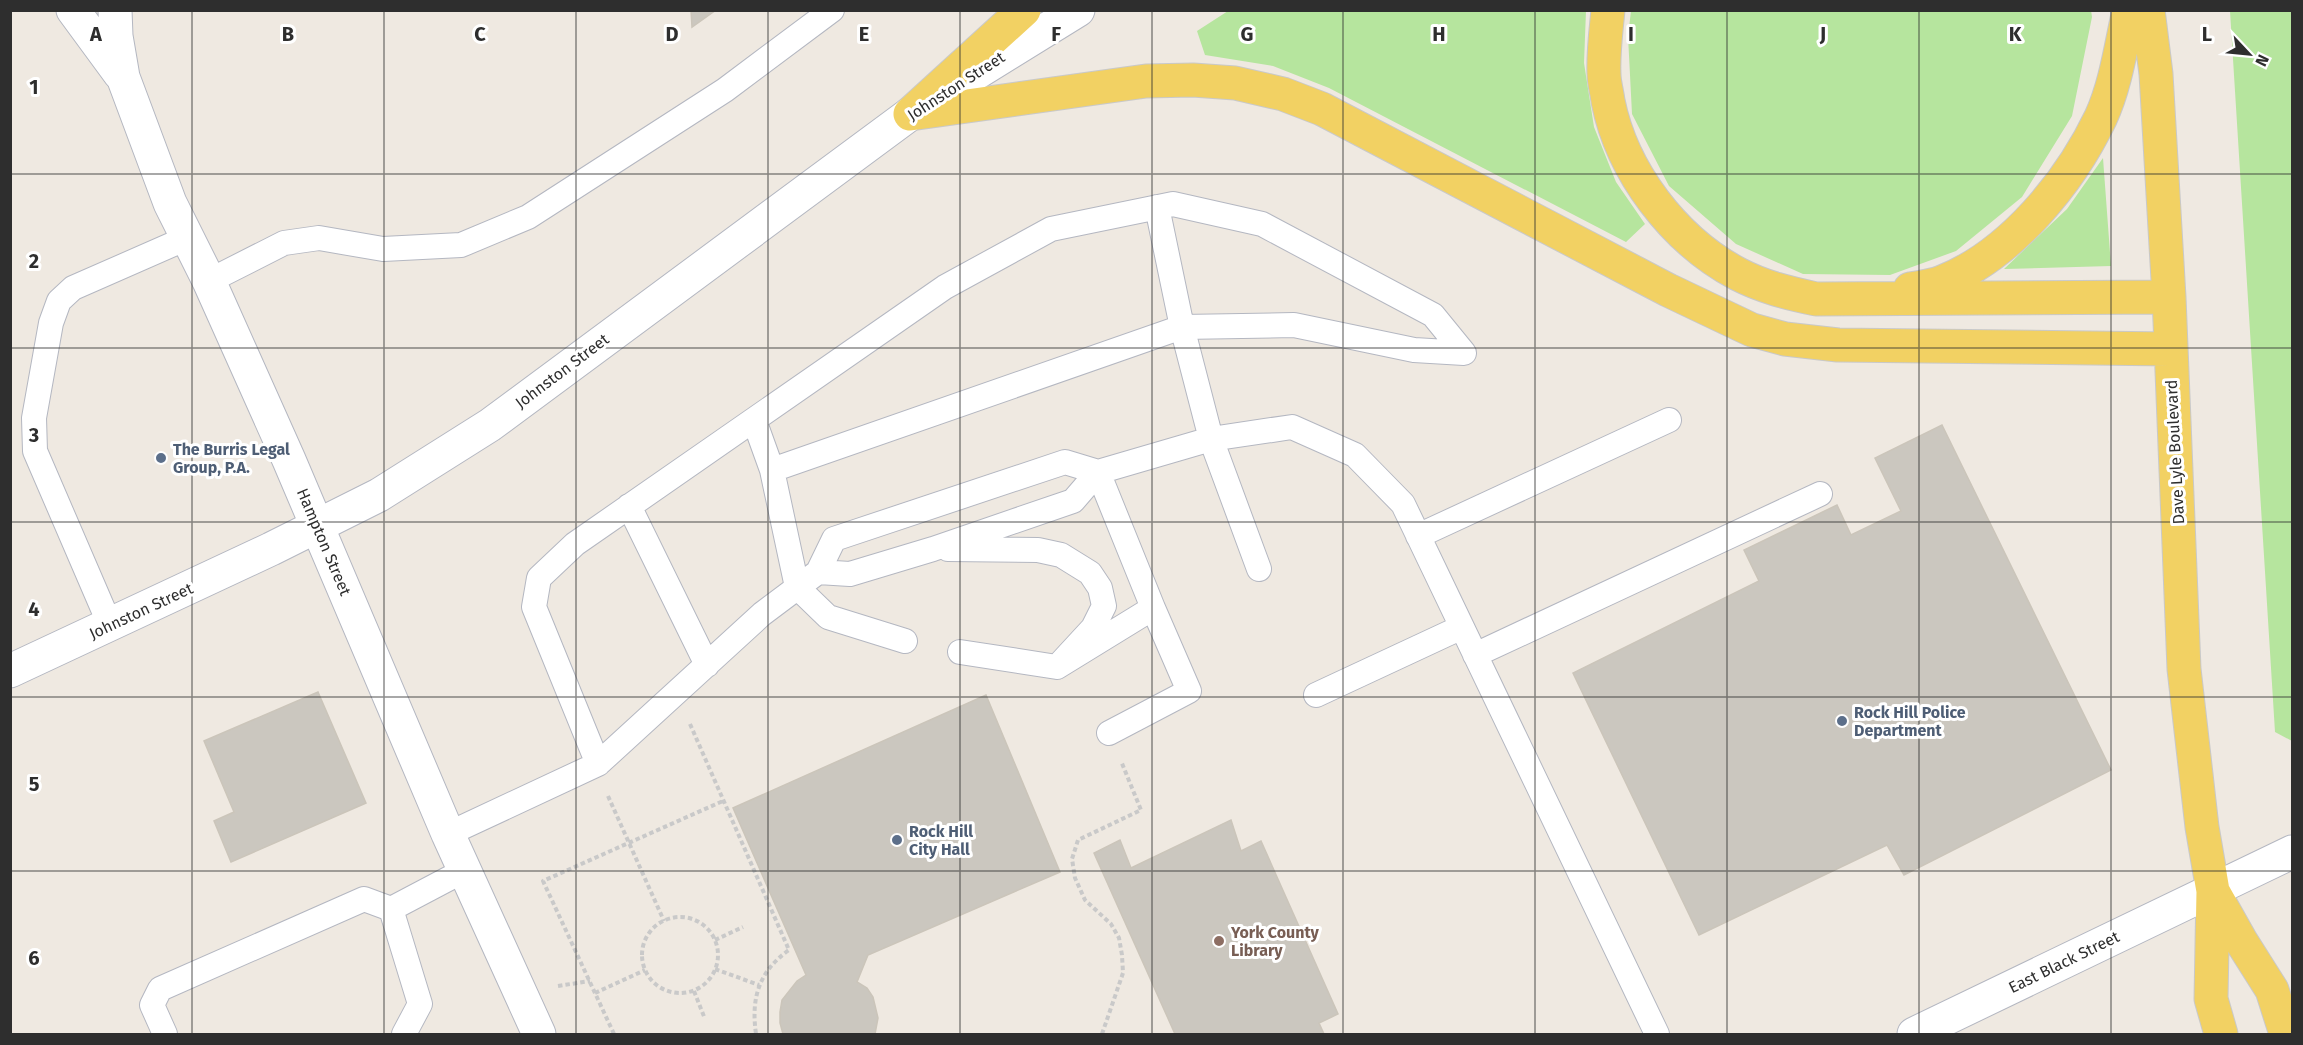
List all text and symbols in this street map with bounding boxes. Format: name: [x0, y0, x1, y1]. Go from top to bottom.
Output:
text: A: [89, 22, 103, 46]
text: B: [282, 22, 294, 46]
text: C: [474, 22, 486, 46]
text: D: [665, 22, 679, 46]
text: E: [859, 22, 869, 46]
text: F: [1051, 22, 1061, 46]
text: G: [1241, 22, 1253, 46]
text: H: [1432, 22, 1446, 46]
text: I: [1628, 22, 1634, 46]
text: J: [1819, 22, 1826, 46]
text: K: [2009, 22, 2022, 46]
text: L: [2202, 22, 2212, 46]
north arrow: [2219, 24, 2279, 84]
street label: Johnston Street: [904, 47, 1008, 125]
text: N: [2251, 51, 2273, 69]
text: 1: [29, 75, 39, 99]
text: 2: [29, 249, 39, 273]
street label: Johnston Street: [511, 329, 613, 412]
street label: Dave Lyle Boulevard: [2162, 379, 2188, 525]
text: 3: [28, 423, 39, 447]
place label: The Burris Legal Group, P.A.: [173, 440, 290, 477]
marker: The Burris Legal Group, P.A.: [154, 451, 168, 465]
street label: Hampton Street: [293, 485, 355, 599]
street label: Johnston Street: [86, 579, 196, 643]
text: 4: [28, 597, 40, 621]
place label: Rock Hill Police Department: [1854, 703, 1966, 740]
marker: Rock Hill Police Department: [1835, 714, 1849, 728]
text: 5: [29, 772, 40, 796]
place label: Rock Hill City Hall: [909, 822, 973, 859]
marker: Rock Hill City Hall: [890, 833, 904, 847]
place label: York County Library: [1230, 923, 1320, 960]
street label: East Black Street: [2005, 927, 2123, 997]
marker: York County Library: [1212, 934, 1226, 948]
text: 6: [28, 946, 40, 970]

